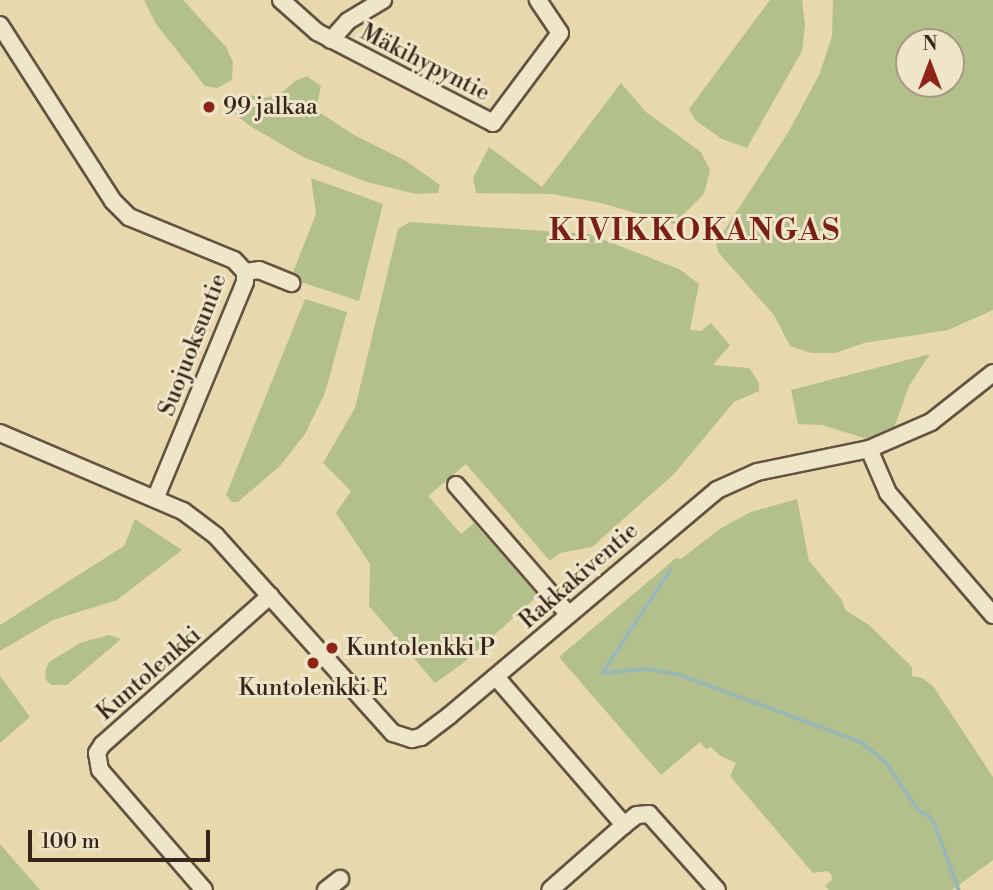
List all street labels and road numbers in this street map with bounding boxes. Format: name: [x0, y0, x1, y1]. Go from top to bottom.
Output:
street label: Mäkihypyntie: [356, 19, 494, 107]
street label: Suojuoksuntie: [153, 270, 233, 420]
street label: Rakkakiventie: [514, 517, 644, 635]
street label: Kuntolenkki: [91, 621, 207, 727]

